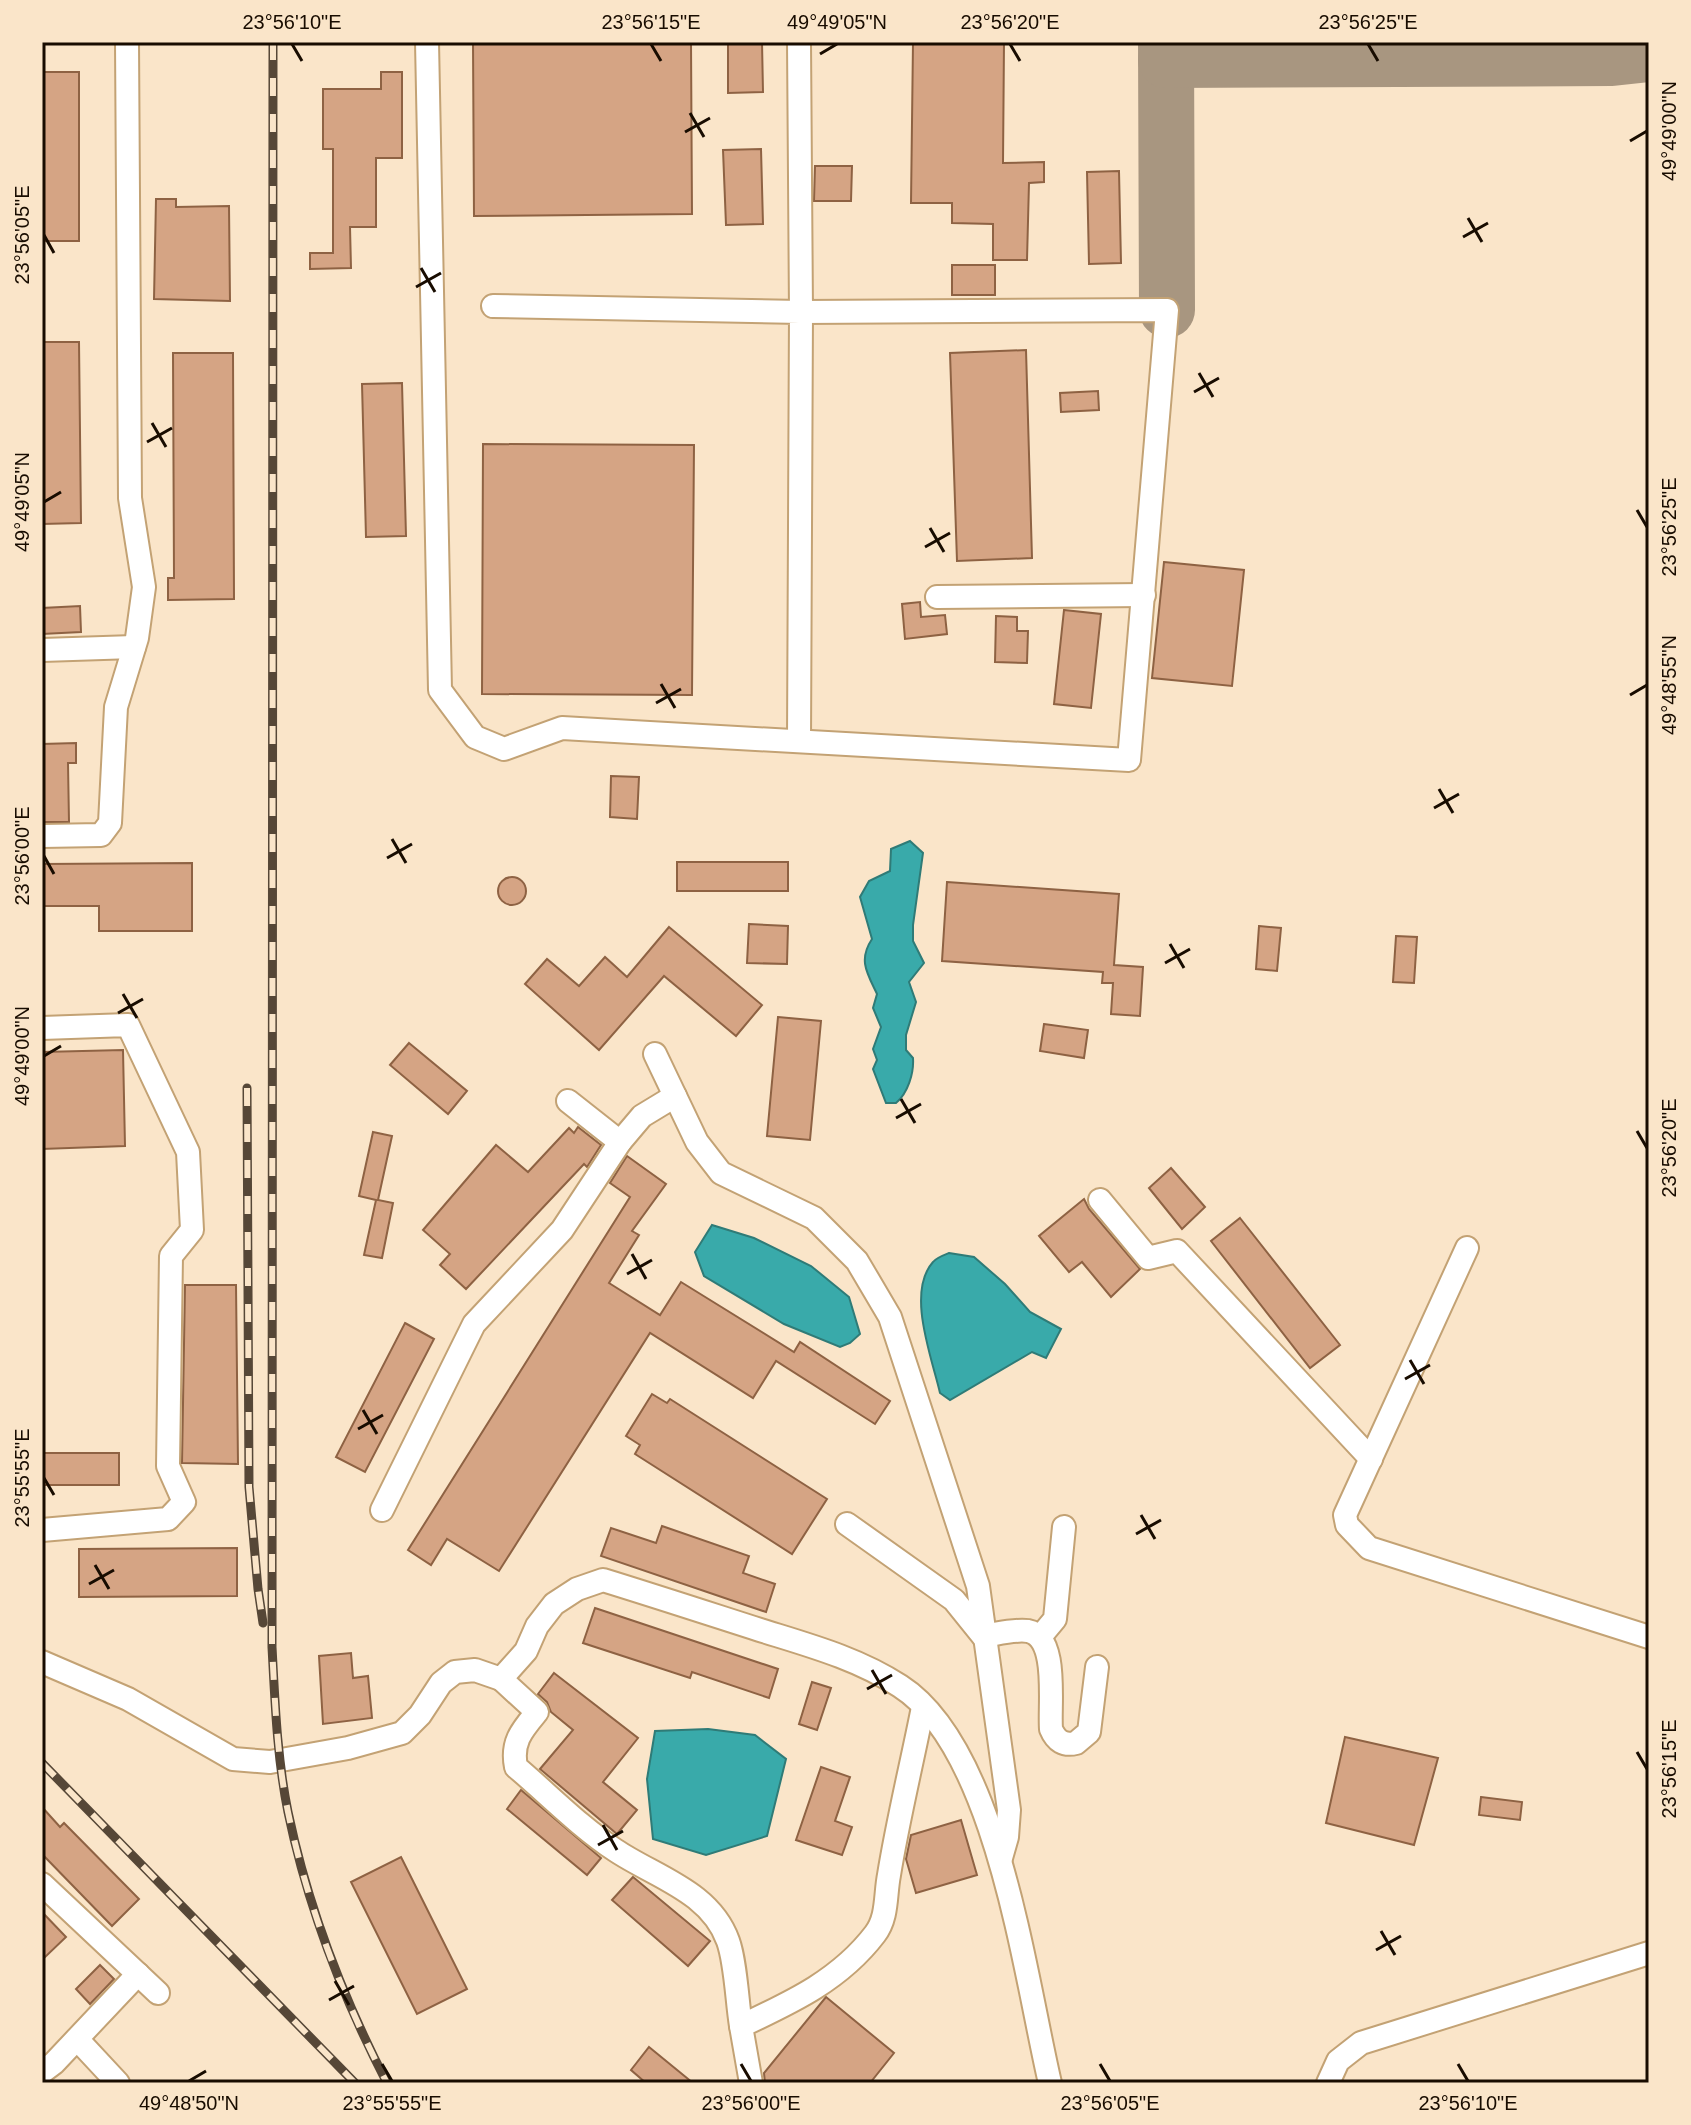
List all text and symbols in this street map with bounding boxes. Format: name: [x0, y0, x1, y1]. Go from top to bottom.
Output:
text: 23°56'10"E: [243, 11, 342, 33]
text: 23°56'15"E: [602, 11, 701, 33]
text: 49°49'05"N: [787, 11, 887, 33]
text: 23°56'20"E: [961, 11, 1060, 33]
text: 23°56'25"E: [1319, 11, 1418, 33]
text: 49°49'00"N: [1658, 81, 1680, 181]
text: 23°56'05"E: [11, 186, 33, 285]
text: 49°49'05"N: [11, 452, 33, 552]
text: 23°56'25"E: [1658, 478, 1680, 577]
text: 49°48'55"N: [1658, 635, 1680, 735]
text: 23°56'00"E: [11, 807, 33, 906]
text: 49°49'00"N: [11, 1006, 33, 1106]
text: 23°56'20"E: [1658, 1099, 1680, 1198]
text: 23°55'55"E: [11, 1429, 33, 1528]
text: 23°56'15"E: [1658, 1720, 1680, 1819]
text: 49°48'50"N: [139, 2092, 239, 2114]
text: 23°55'55"E: [343, 2092, 442, 2114]
text: 23°56'00"E: [702, 2092, 801, 2114]
text: 23°56'05"E: [1061, 2092, 1160, 2114]
text: 23°56'10"E: [1419, 2092, 1518, 2114]

